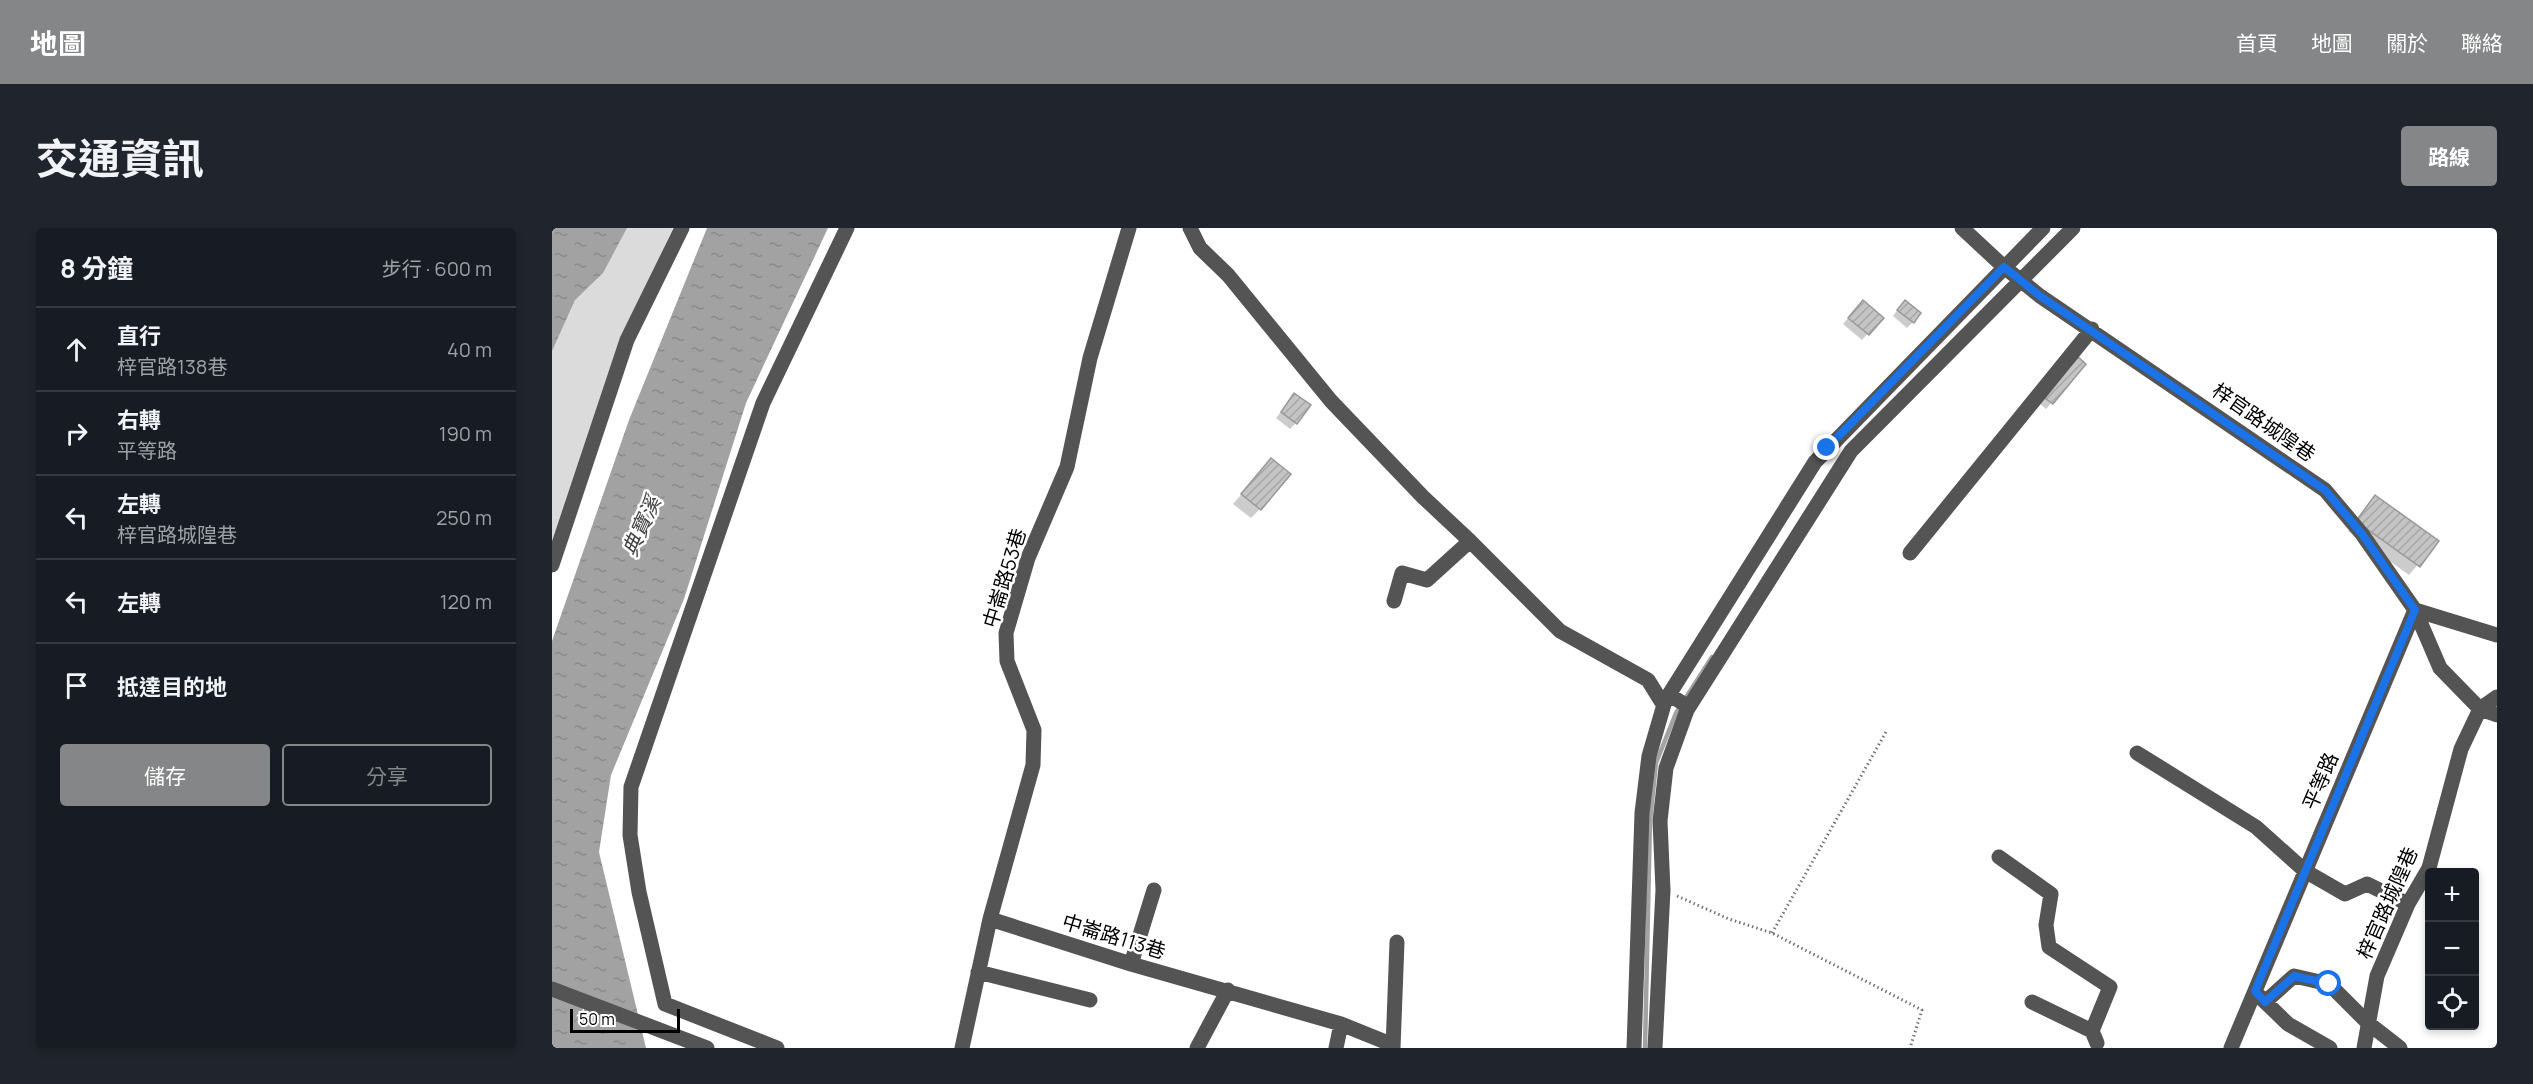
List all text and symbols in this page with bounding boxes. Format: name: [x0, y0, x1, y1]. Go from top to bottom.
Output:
text: 地圖: [30, 24, 86, 62]
text: 首頁: [2236, 29, 2278, 57]
text: 地圖: [2311, 29, 2353, 57]
text: 關於: [2386, 29, 2428, 57]
text: 聯絡: [2461, 29, 2503, 57]
button: 路線: [2401, 126, 2497, 186]
text: 交通資訊: [36, 129, 204, 187]
text: 8 分鐘: [60, 250, 133, 286]
text: 步行 · 600 m: [382, 255, 492, 282]
text: 直行: [117, 321, 161, 351]
icon: ahead: [60, 333, 93, 366]
text: 40 m: [447, 336, 492, 363]
text: 梓官路138巷: [117, 353, 227, 380]
street label: 梓官路城隍巷: [2207, 377, 2321, 467]
text: 右轉: [117, 405, 161, 435]
icon: right: [60, 417, 93, 450]
text: 190 m: [439, 420, 492, 447]
route end: [1813, 434, 1839, 460]
text: 平等路: [117, 437, 177, 464]
text: 左轉: [117, 489, 161, 519]
water label: 典寶溪: [615, 489, 668, 560]
icon: left: [60, 501, 93, 534]
text: 250 m: [436, 504, 492, 531]
text: 梓官路城隍巷: [117, 521, 237, 548]
street label: 中崙路53巷: [976, 525, 1032, 631]
icon: left: [60, 585, 93, 618]
text: 左轉: [117, 588, 161, 618]
text: 120 m: [440, 588, 492, 615]
icon: arrive: [60, 669, 93, 702]
text: 抵達目的地: [117, 672, 227, 702]
button: 儲存: [60, 744, 270, 806]
button: 分享: [282, 744, 492, 806]
street label: 平等路: [2296, 748, 2344, 814]
street label: 梓官路城隍巷: [2350, 843, 2424, 963]
map controls: [2425, 868, 2479, 1030]
button: +: [2425, 868, 2479, 922]
street label: 中崙路113巷: [1059, 907, 1169, 965]
button: −: [2425, 922, 2479, 976]
route start: [2315, 970, 2341, 996]
button: locate: [2425, 976, 2479, 1030]
scale bar: [570, 1006, 680, 1034]
text: 50 m: [579, 1008, 615, 1030]

